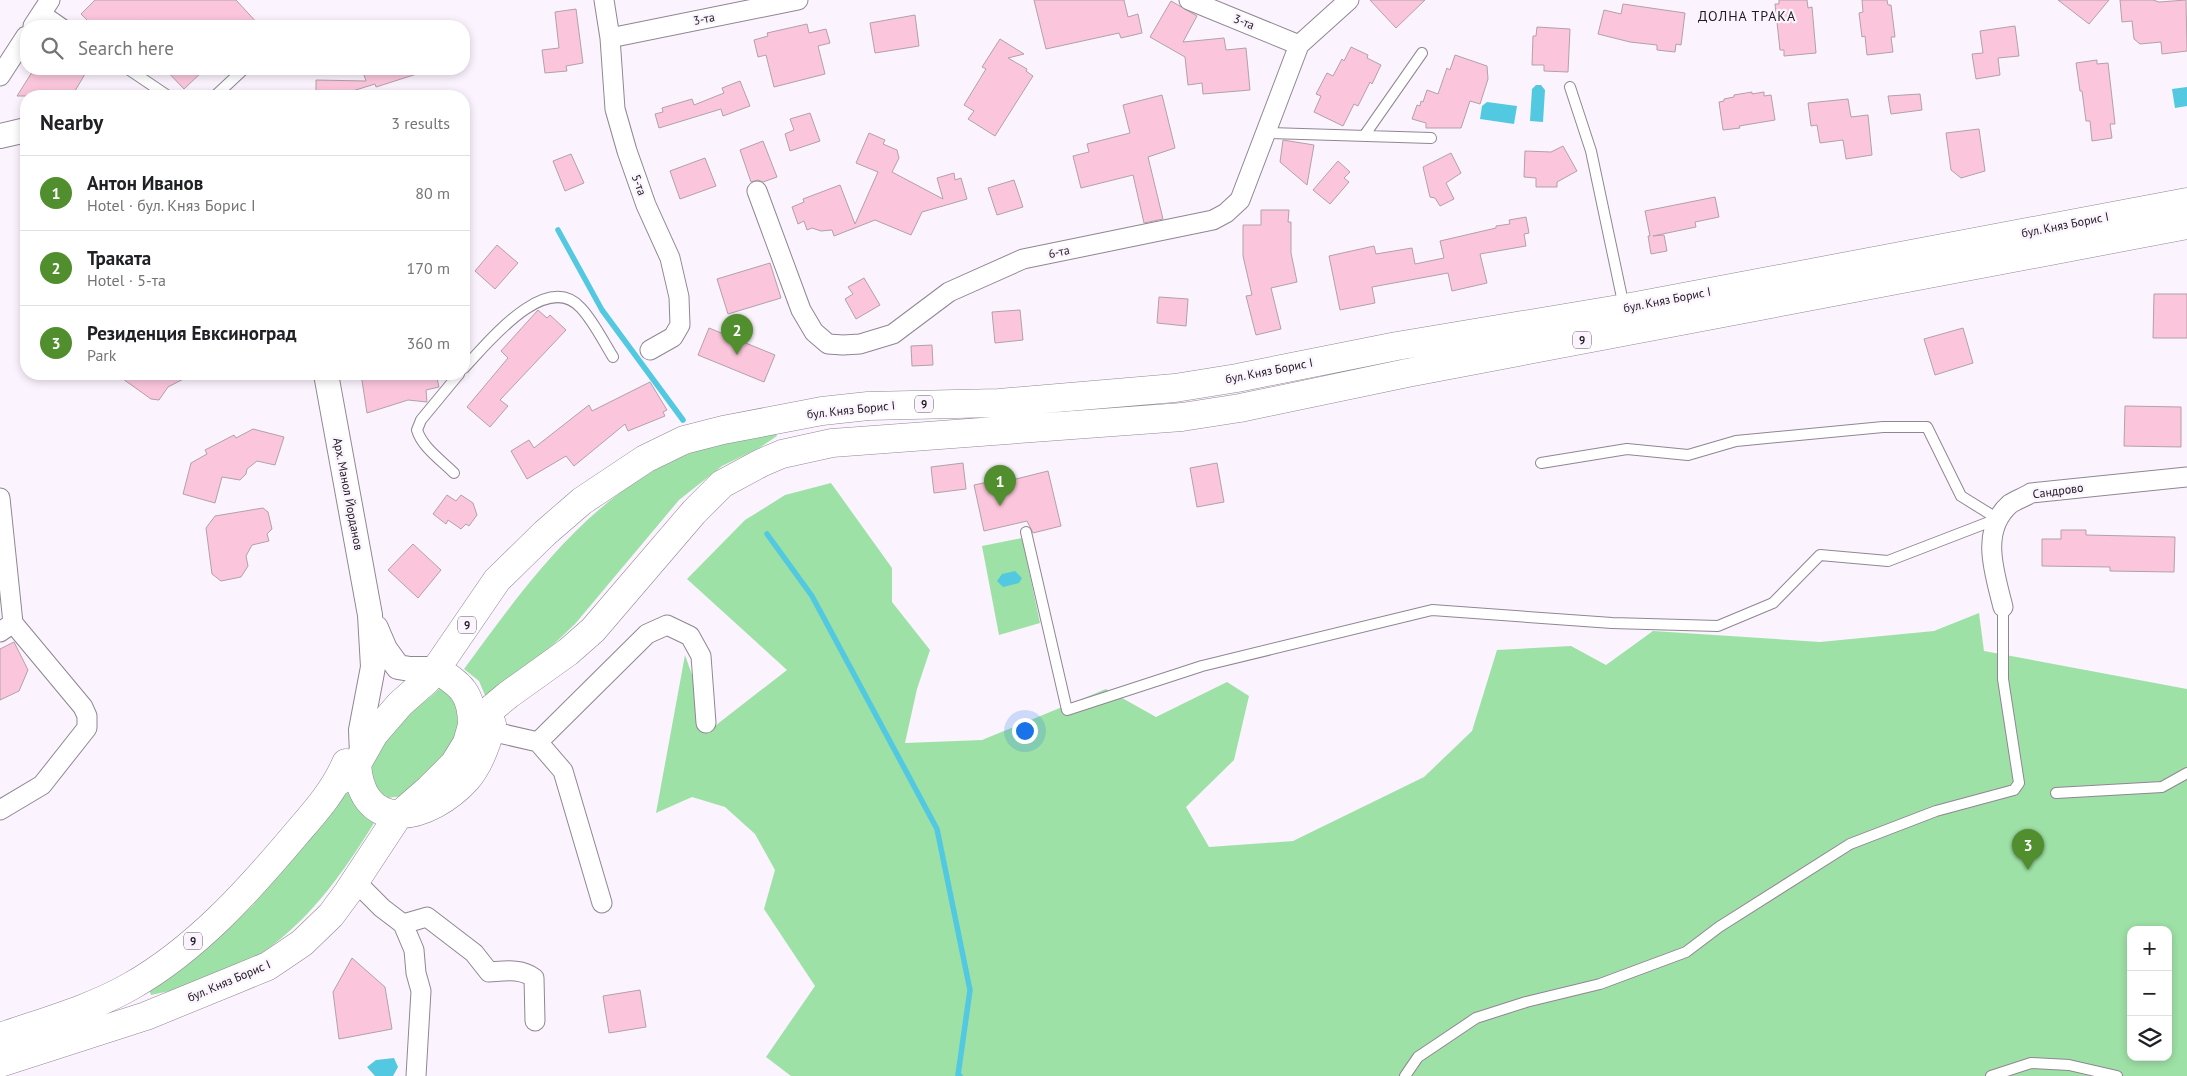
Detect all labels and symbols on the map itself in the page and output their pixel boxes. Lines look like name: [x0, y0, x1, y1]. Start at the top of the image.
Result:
district label: ДОЛНА ТРАКА: [1698, 7, 1796, 25]
street label: 3-та: [692, 9, 716, 28]
street label: 3-та: [1231, 11, 1257, 33]
street label: 5-та: [629, 172, 650, 197]
street label: бул. Княз Борис I: [2020, 209, 2110, 240]
street label: 6-та: [1047, 242, 1071, 261]
street label: бул. Княз Борис I: [1622, 284, 1712, 315]
pin: 2: [721, 314, 753, 355]
road number: 9: [1573, 332, 1591, 348]
street label: бул. Княз Борис I: [1224, 355, 1314, 386]
road number: 9: [915, 396, 933, 412]
street label: бул. Княз Борис I: [806, 397, 896, 422]
street label: Арх. Манол Йорданов: [330, 436, 367, 551]
pin: 1: [984, 465, 1016, 506]
street label: Сандрово: [2032, 480, 2084, 501]
road number: 9: [458, 616, 476, 634]
your location: [1012, 718, 1038, 744]
pin: 3: [2012, 829, 2044, 870]
road number: 9: [184, 932, 202, 949]
street label: бул. Княз Борис I: [185, 956, 273, 1005]

